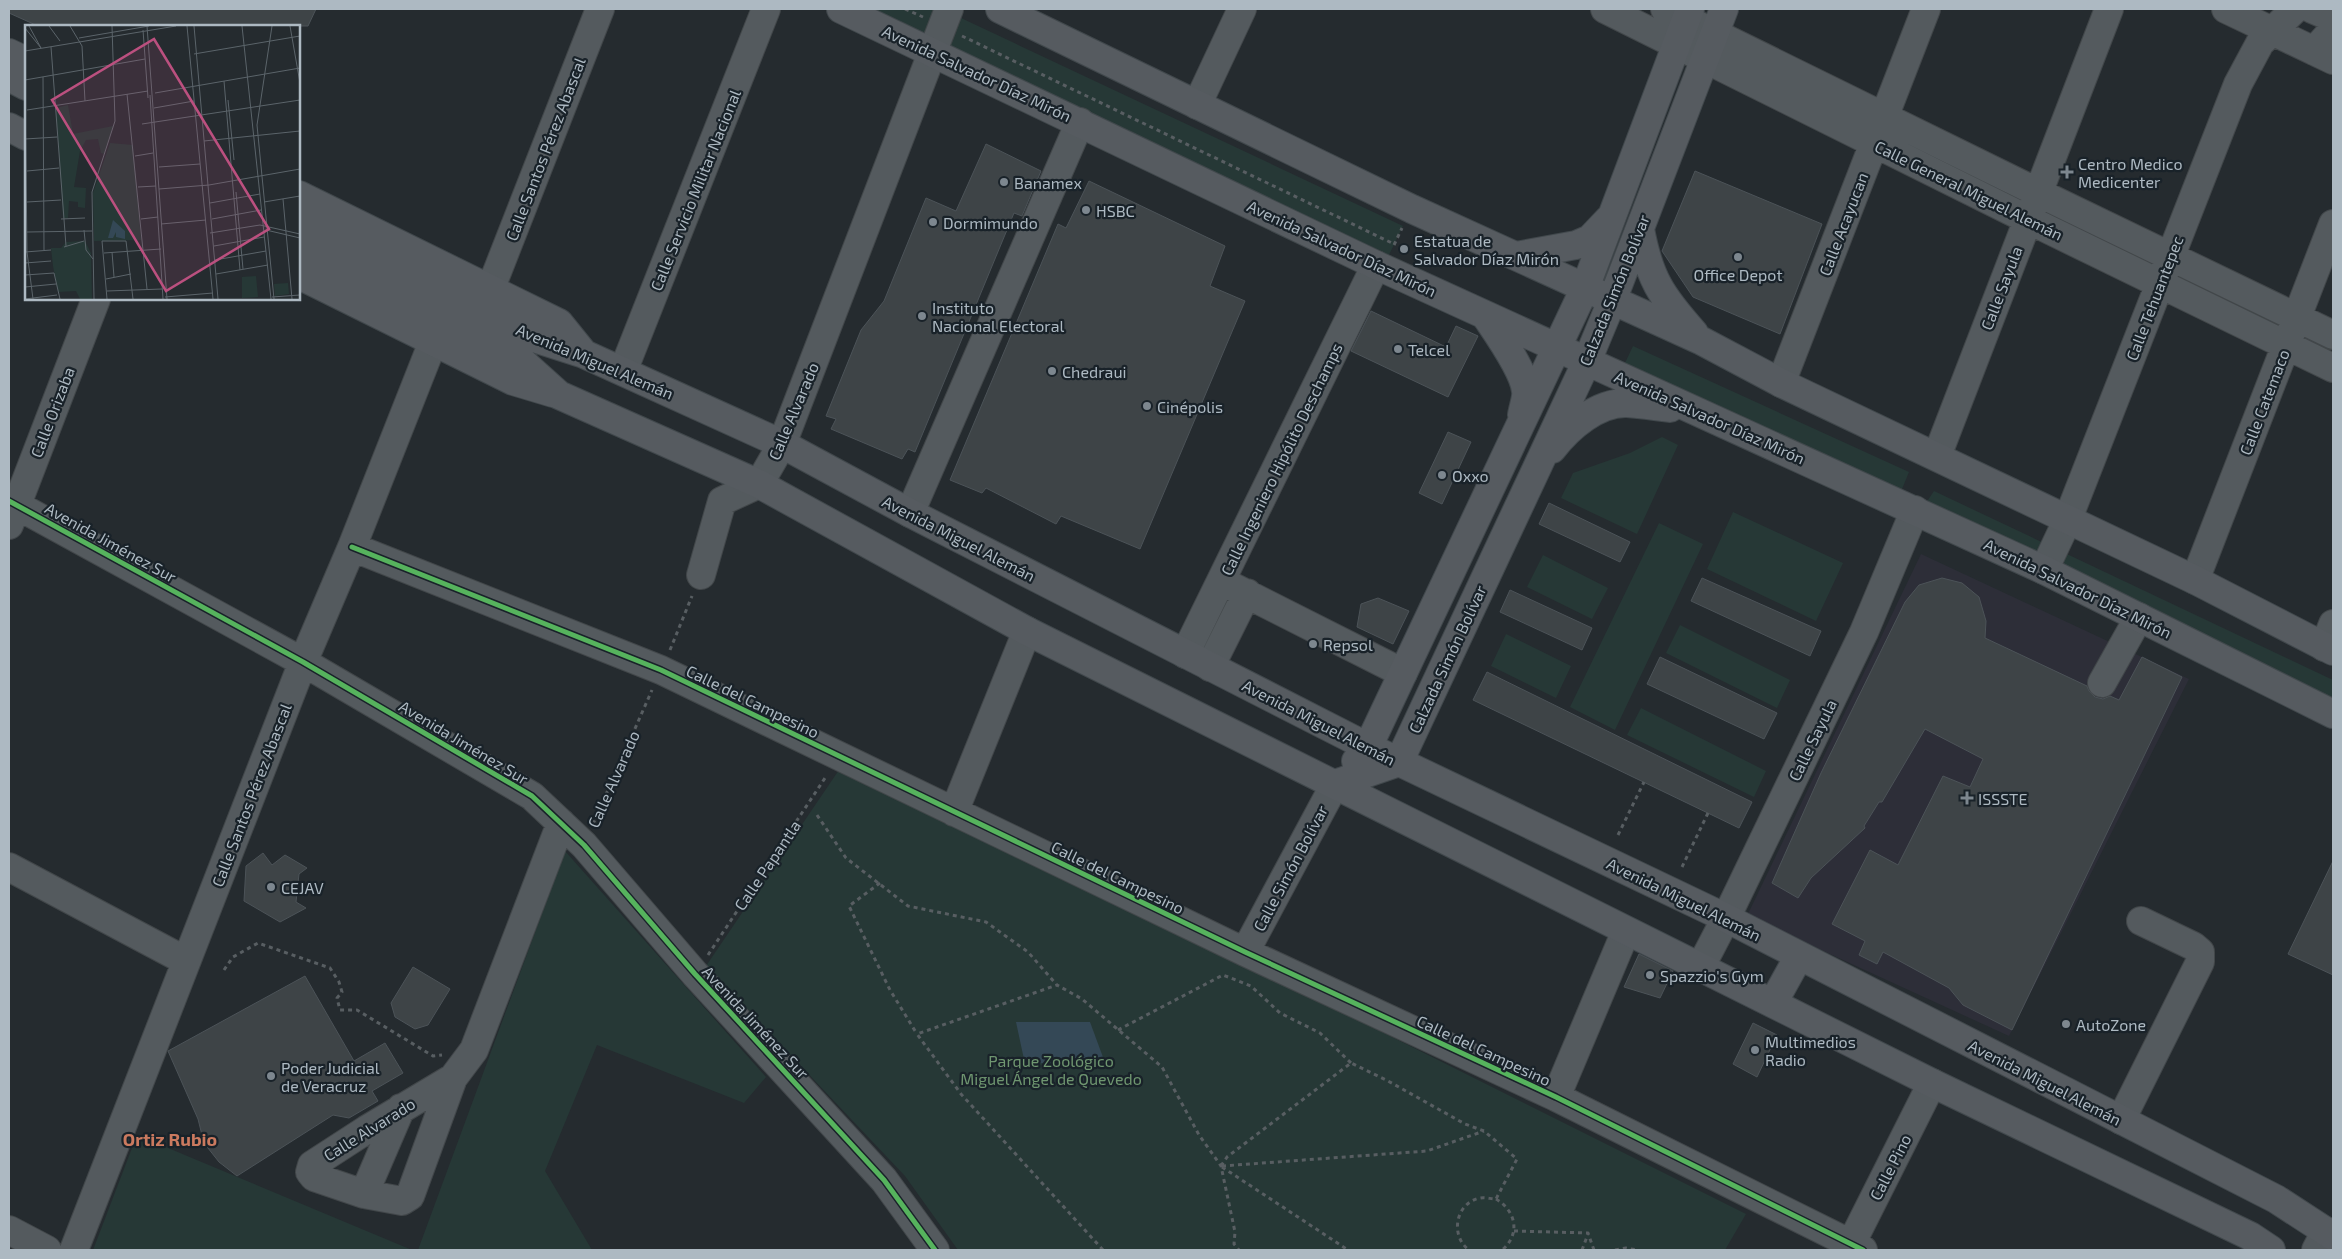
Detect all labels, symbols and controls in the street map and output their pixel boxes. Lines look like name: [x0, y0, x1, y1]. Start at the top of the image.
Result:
street label: Avenida Salvador Díaz Mirón: [879, 21, 1075, 125]
inset map: [25, 25, 300, 300]
street label: Calle Santos Pérez Abascal: [501, 54, 589, 243]
street label: Calle Servicio Militar Nacional: [646, 86, 744, 293]
street label: Calle General Miguel Alemán: [1872, 136, 2066, 244]
place label: Centro Medico Medicenter: [2078, 154, 2183, 191]
marker: Centro Medico Medicenter: [2060, 165, 2074, 179]
street label: Calle Acayucan: [1815, 170, 1871, 278]
place label: Banamex: [1014, 173, 1082, 192]
marker: Banamex: [998, 176, 1010, 188]
street label: Avenida Salvador Díaz Mirón: [1244, 196, 1440, 300]
place label: HSBC: [1096, 201, 1135, 220]
marker: HSBC: [1080, 204, 1092, 216]
street label: Calzada Simón Bolívar: [1575, 211, 1653, 368]
place label: Dormimundo: [943, 213, 1038, 232]
marker: Dormimundo: [927, 216, 939, 228]
place label: Estatua de Salvador Díaz Mirón: [1414, 231, 1559, 268]
street label: Calle Tehuantepec: [2121, 233, 2187, 363]
marker: Estatua de Salvador Díaz Mirón: [1398, 243, 1410, 255]
street label: Calle Sayula: [1976, 243, 2026, 333]
marker: Office Depot: [1732, 251, 1744, 263]
place label: Office Depot: [1693, 265, 1783, 284]
place label: Instituto Nacional Electoral: [932, 298, 1064, 335]
marker: Instituto Nacional Electoral: [916, 310, 928, 322]
street label: Avenida Miguel Alemán: [514, 319, 676, 403]
street label: Calle Ingeniero Hipólito Deschamps: [1216, 340, 1346, 578]
place label: Telcel: [1408, 340, 1450, 359]
marker: Telcel: [1392, 343, 1404, 355]
street label: Calle Catemaco: [2235, 346, 2293, 458]
street label: Calle Alvarado: [764, 359, 822, 463]
place label: Chedraui: [1062, 362, 1126, 381]
street label: Calle Orizaba: [26, 364, 78, 460]
marker: Chedraui: [1046, 365, 1058, 377]
street label: Avenida Salvador Díaz Mirón: [1612, 366, 1808, 468]
place label: Cinépolis: [1157, 397, 1223, 416]
marker: Cinépolis: [1141, 400, 1153, 412]
place label: Oxxo: [1452, 466, 1489, 485]
marker: Oxxo: [1436, 469, 1448, 481]
street label: Avenida Miguel Alemán: [879, 491, 1039, 585]
street label: Avenida Jiménez Sur: [42, 498, 180, 586]
street label: Avenida Salvador Díaz Mirón: [1981, 534, 2175, 642]
street label: Calzada Simón Bolívar: [1404, 581, 1490, 736]
place label: Repsol: [1323, 635, 1373, 654]
marker: Repsol: [1307, 638, 1319, 650]
street label: Calle del Campesino: [683, 661, 823, 741]
street label: Avenida Miguel Alemán: [1239, 675, 1399, 769]
street label: Avenida Jiménez Sur: [396, 696, 532, 788]
street label: Calle Sayula: [1784, 696, 1840, 784]
street label: Calle Santos Pérez Abascal: [207, 700, 295, 889]
street label: Calle Alvarado: [583, 728, 643, 830]
place label: ISSSTE: [1978, 789, 2027, 808]
marker: ISSSTE: [1960, 791, 1974, 805]
street label: Calle Simón Bolívar: [1249, 801, 1331, 934]
street label: Calle Papantla: [730, 816, 804, 914]
street label: Calle del Campesino: [1048, 837, 1188, 917]
street label: Avenida Miguel Alemán: [1604, 853, 1764, 945]
place label: CEJAV: [281, 878, 324, 897]
marker: CEJAV: [265, 881, 277, 893]
street label: Avenida Jiménez Sur: [699, 962, 814, 1083]
place label: Spazzio's Gym: [1660, 966, 1764, 985]
marker: Spazzio's Gym: [1644, 969, 1656, 981]
street label: Calle del Campesino: [1414, 1011, 1554, 1089]
place label: AutoZone: [2076, 1015, 2146, 1034]
marker: AutoZone: [2060, 1018, 2072, 1030]
place label: Multimedios Radio: [1765, 1032, 1856, 1069]
street label: Avenida Miguel Alemán: [1965, 1035, 2125, 1129]
marker: Multimedios Radio: [1749, 1044, 1761, 1056]
park label: Parque Zoológico Miguel Ángel de Quevedo: [960, 1051, 1142, 1089]
place label: Poder Judicial de Veracruz: [281, 1058, 380, 1095]
marker: Poder Judicial de Veracruz: [265, 1070, 277, 1082]
street label: Calle Alvarado: [320, 1093, 418, 1165]
district label: Ortiz Rubio: [123, 1128, 217, 1150]
street label: Calle Pino: [1865, 1131, 1915, 1203]

